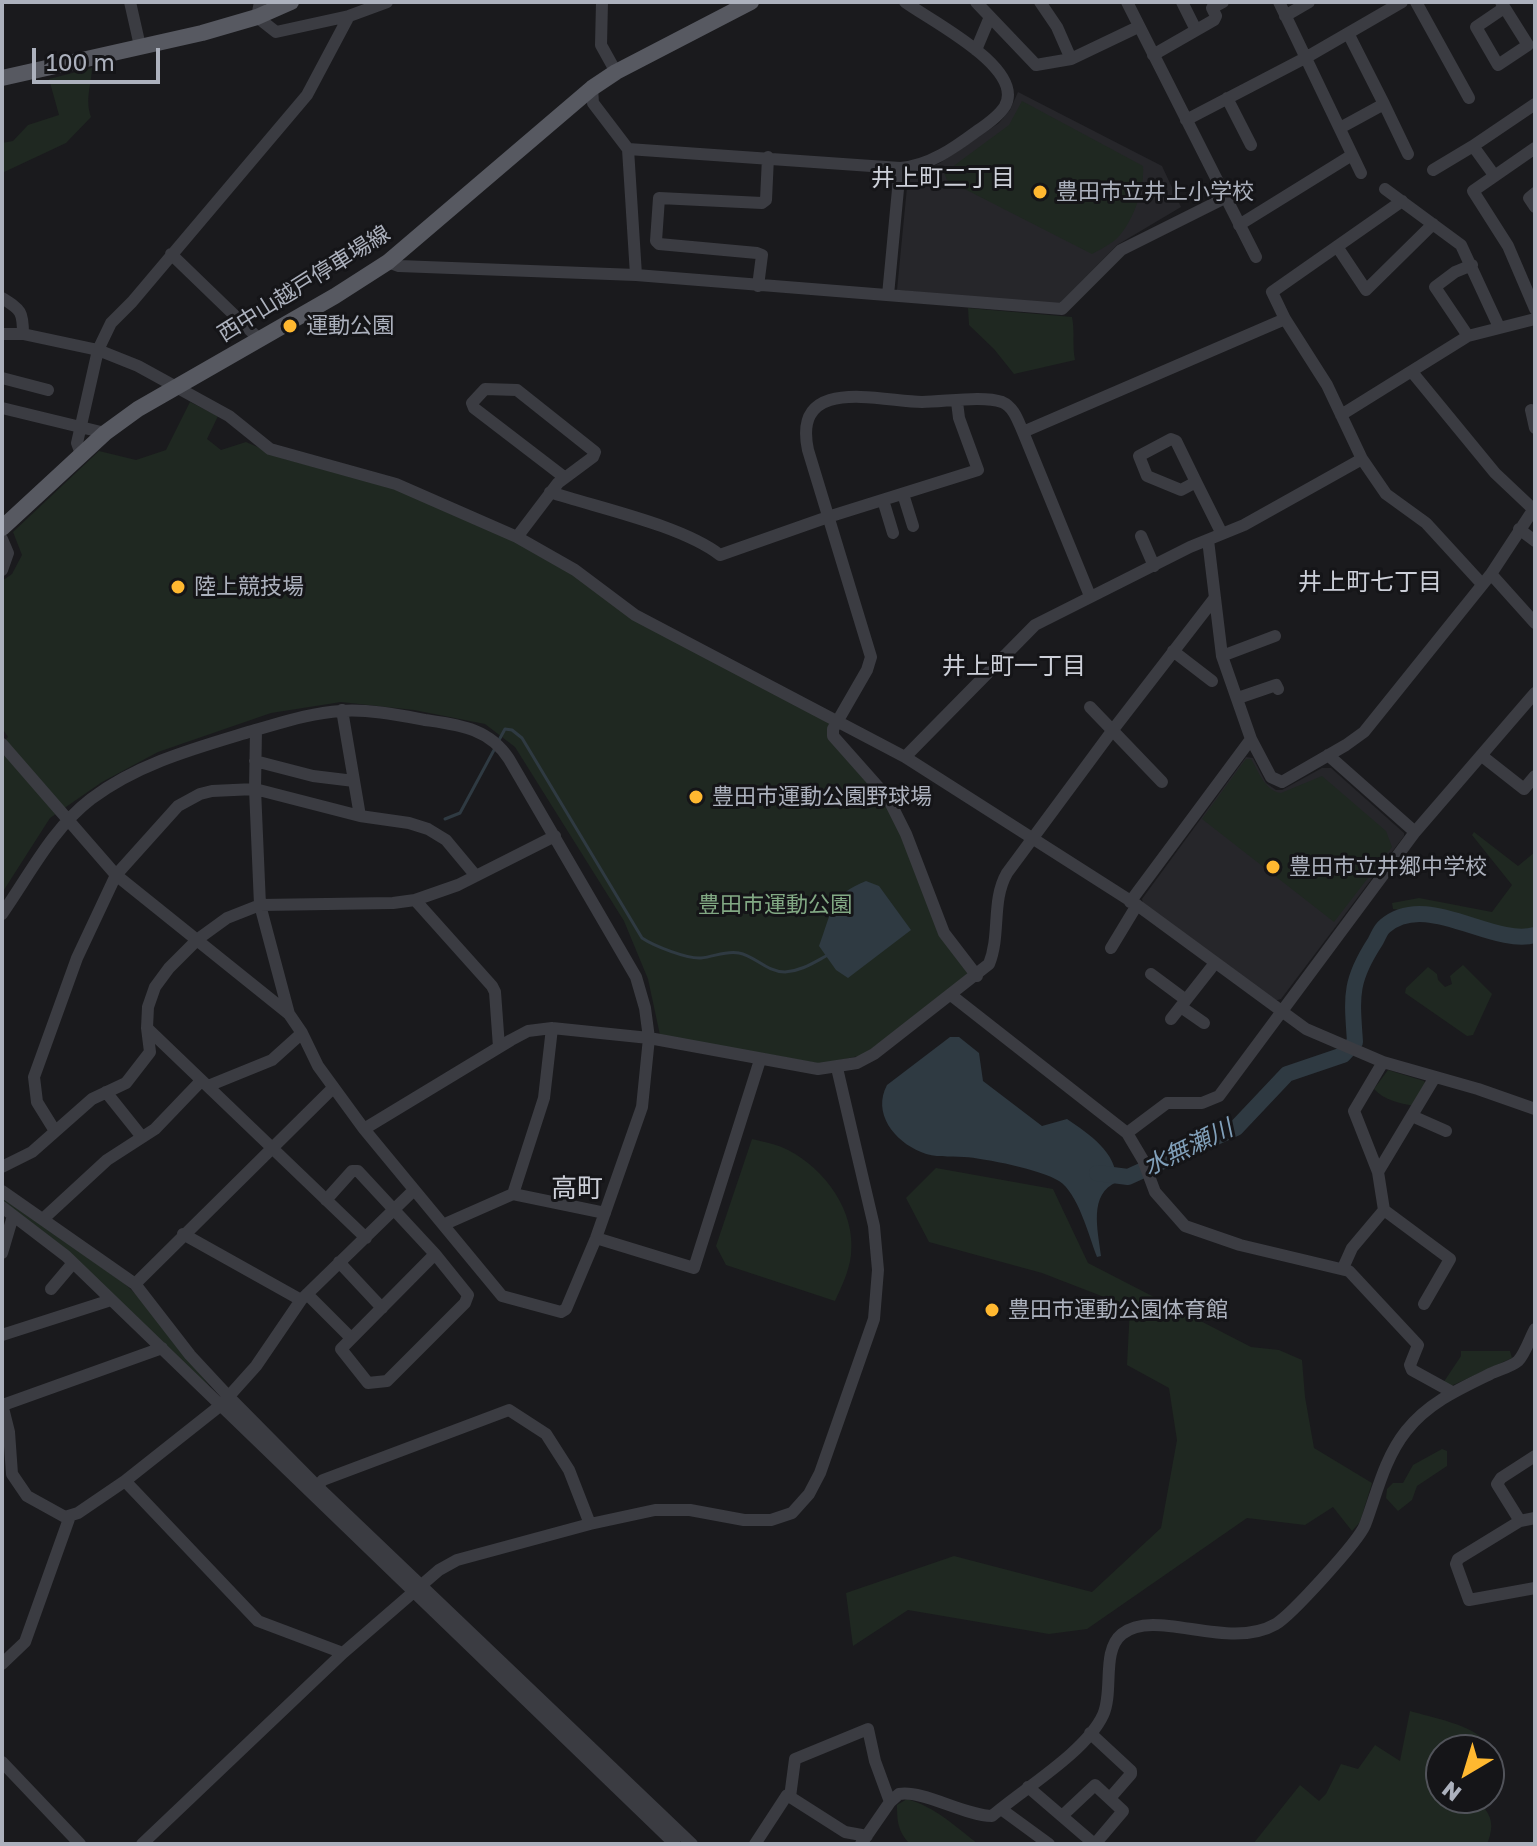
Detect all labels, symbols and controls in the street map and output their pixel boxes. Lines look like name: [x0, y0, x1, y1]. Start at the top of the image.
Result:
scale bar: [36, 32, 164, 82]
text: 100 m: [46, 47, 115, 76]
district label: 井上町二丁目: [871, 164, 1015, 192]
place label: 豊田市立井上小学校: [1056, 179, 1254, 205]
marker: 豊田市立井上小学校: [1031, 183, 1049, 201]
street label: 西中山越戸停車場線: [213, 220, 395, 348]
place label: 運動公園: [306, 313, 394, 339]
marker: 運動公園: [281, 317, 299, 335]
district label: 井上町七丁目: [1298, 568, 1442, 596]
place label: 陸上競技場: [194, 574, 304, 600]
marker: 陸上競技場: [169, 578, 187, 596]
district label: 井上町一丁目: [942, 652, 1086, 680]
place label: 豊田市運動公園野球場: [712, 784, 932, 810]
marker: 豊田市運動公園野球場: [687, 788, 705, 806]
place label: 豊田市立井郷中学校: [1289, 854, 1487, 880]
marker: 豊田市立井郷中学校: [1264, 858, 1282, 876]
park label: 豊田市運動公園: [698, 892, 852, 918]
water label: 水無瀬川: [1139, 1114, 1237, 1182]
district label: 高町: [551, 1173, 603, 1205]
place label: 豊田市運動公園体育館: [1008, 1297, 1228, 1323]
marker: 豊田市運動公園体育館: [983, 1301, 1001, 1319]
north arrow: [1425, 1734, 1505, 1814]
text: N: [1436, 1776, 1466, 1808]

